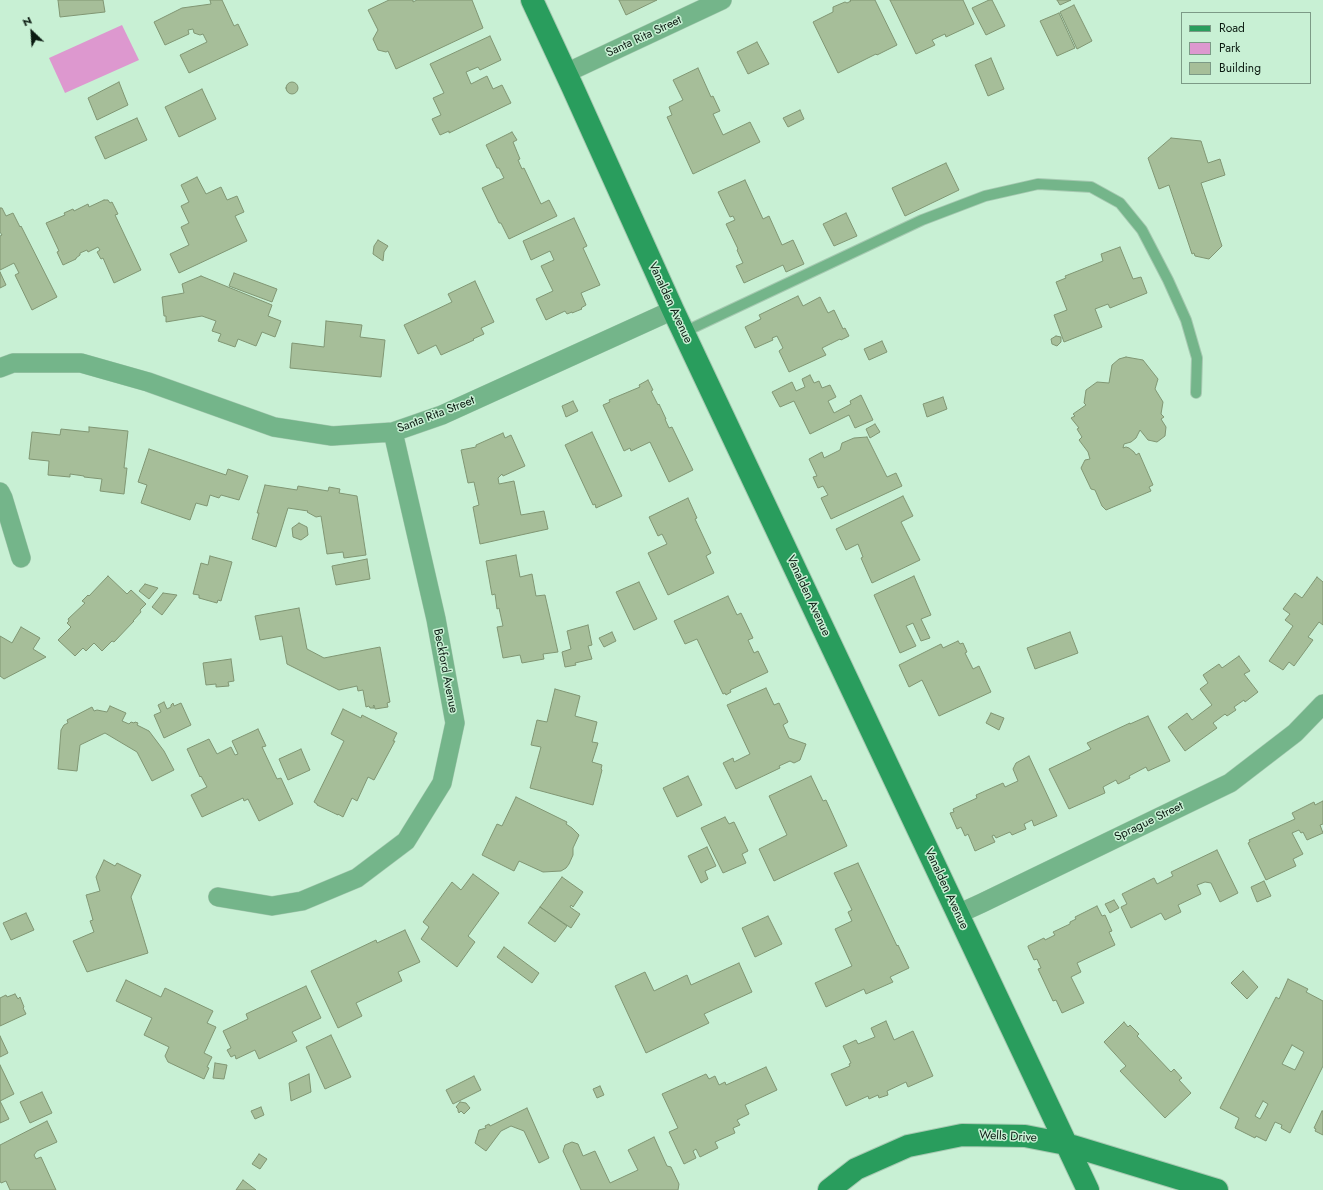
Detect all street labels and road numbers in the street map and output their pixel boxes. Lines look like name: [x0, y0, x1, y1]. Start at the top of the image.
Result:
street label: Santa Rita Street: [604, 13, 684, 61]
street label: Vanalden Avenue: [645, 260, 695, 346]
street label: Santa Rita Street: [395, 394, 477, 436]
street label: Vanalden Avenue: [783, 553, 833, 639]
street label: Beckford Avenue: [430, 628, 460, 714]
street label: Sprague Street: [1112, 799, 1186, 845]
street label: Vanalden Avenue: [921, 846, 971, 932]
street label: Wells Drive: [979, 1128, 1037, 1146]

